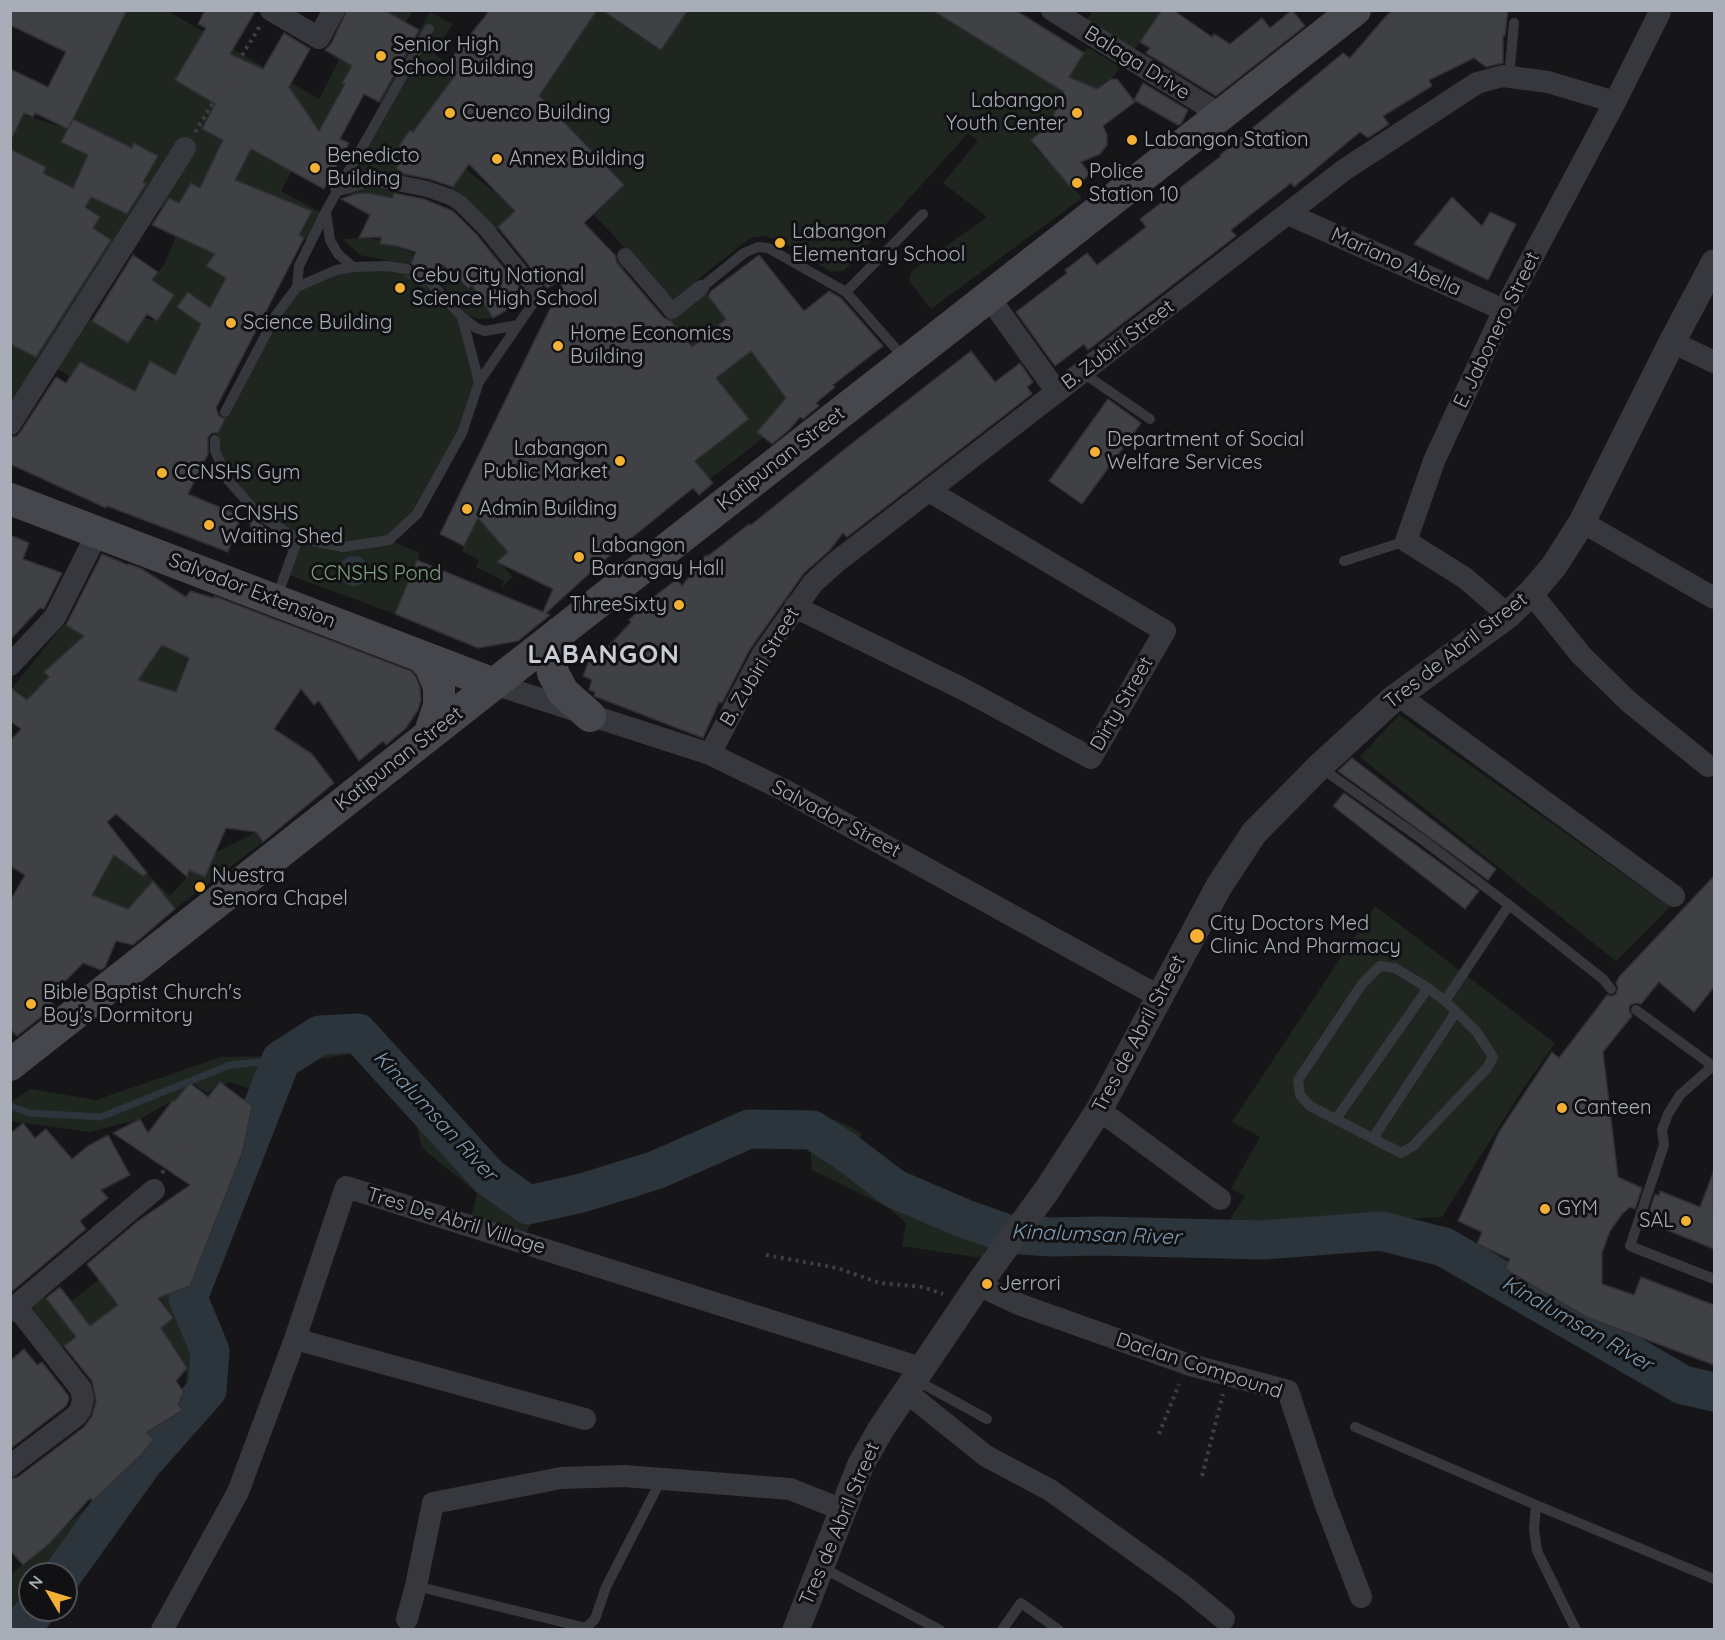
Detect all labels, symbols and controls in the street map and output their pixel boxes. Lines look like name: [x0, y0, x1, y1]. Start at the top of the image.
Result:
street label: Balaga Drive: [1080, 21, 1194, 105]
place label: Senior High School Building: [393, 33, 534, 80]
marker: Senior High School Building: [374, 49, 388, 63]
place label: Labangon Youth Center: [946, 89, 1065, 136]
place label: Cuenco Building: [462, 101, 611, 125]
marker: Cuenco Building: [443, 106, 457, 120]
marker: Labangon Youth Center: [1070, 106, 1084, 120]
place label: Labangon Station: [1144, 128, 1309, 152]
marker: Labangon Station: [1125, 133, 1139, 147]
place label: Benedicto Building: [327, 144, 420, 191]
place label: Annex Building: [509, 147, 645, 171]
marker: Annex Building: [490, 152, 504, 166]
place label: Police Station 10: [1089, 160, 1179, 207]
marker: Benedicto Building: [308, 161, 322, 175]
marker: Police Station 10: [1070, 176, 1084, 190]
place label: Labangon Elementary School: [792, 220, 965, 267]
street label: Mariano Abella: [1327, 223, 1465, 301]
marker: Labangon Elementary School: [773, 236, 787, 250]
street label: E. Jabonero Street: [1449, 248, 1545, 412]
place label: Cebu City National Science High School: [412, 264, 598, 311]
marker: Cebu City National Science High School: [393, 281, 407, 295]
street label: B. Zubiri Street: [1057, 295, 1179, 395]
place label: Science Building: [243, 311, 392, 335]
marker: Science Building: [224, 316, 238, 330]
place label: Home Economics Building: [570, 322, 731, 369]
marker: Home Economics Building: [551, 339, 565, 353]
street label: Katipunan Street: [712, 402, 850, 516]
place label: Department of Social Welfare Services: [1107, 428, 1304, 475]
place label: Labangon Public Market: [483, 437, 608, 484]
marker: Department of Social Welfare Services: [1088, 445, 1102, 459]
marker: Labangon Public Market: [613, 454, 627, 468]
place label: CCNSHS Gym: [174, 461, 301, 485]
marker: CCNSHS Gym: [155, 466, 169, 480]
place label: Admin Building: [479, 497, 617, 521]
place label: CCNSHS Waiting Shed: [221, 502, 343, 549]
marker: Admin Building: [460, 502, 474, 516]
marker: CCNSHS Waiting Shed: [202, 518, 216, 532]
place label: Labangon Barangay Hall: [591, 534, 724, 581]
street label: Salvador Extension: [165, 548, 339, 634]
marker: Labangon Barangay Hall: [572, 550, 586, 564]
park label: CCNSHS Pond: [311, 562, 441, 586]
street label: Tres de Abril Street: [1380, 588, 1532, 714]
place label: ThreeSixty: [569, 593, 667, 617]
marker: ThreeSixty: [672, 598, 686, 612]
street label: B. Zubiri Street: [715, 603, 805, 731]
district label: LABANGON: [528, 639, 680, 671]
street label: Dirty Street: [1085, 653, 1159, 755]
street label: Katipunan Street: [330, 702, 468, 816]
street label: Salvador Street: [768, 775, 904, 863]
place label: Nuestra Senora Chapel: [212, 864, 348, 911]
marker: Nuestra Senora Chapel: [193, 880, 207, 894]
place label: City Doctors Med Clinic And Pharmacy: [1210, 912, 1401, 959]
marker: City Doctors Med Clinic And Pharmacy: [1188, 927, 1206, 945]
street label: Tres de Abril Street: [1087, 951, 1191, 1117]
place label: Bible Baptist Church's Boy's Dormitory: [43, 981, 242, 1028]
marker: Bible Baptist Church's Boy's Dormitory: [24, 997, 38, 1011]
water label: Kinalumsan River: [368, 1045, 502, 1187]
place label: Canteen: [1574, 1096, 1652, 1120]
marker: Canteen: [1555, 1101, 1569, 1115]
street label: Tres De Abril Village: [364, 1182, 548, 1260]
place label: GYM: [1557, 1197, 1598, 1221]
marker: GYM: [1538, 1202, 1552, 1216]
place label: SAL: [1639, 1209, 1674, 1233]
marker: SAL: [1679, 1214, 1693, 1228]
water label: Kinalumsan River: [1011, 1219, 1181, 1251]
water label: Kinalumsan River: [1497, 1271, 1657, 1377]
place label: Jerrori: [999, 1272, 1061, 1296]
marker: Jerrori: [980, 1277, 994, 1291]
street label: Daclan Compound: [1113, 1328, 1285, 1404]
street label: Tres de Abril Street: [795, 1439, 885, 1609]
north arrow: [18, 1562, 78, 1622]
text: N: [24, 1571, 47, 1593]

